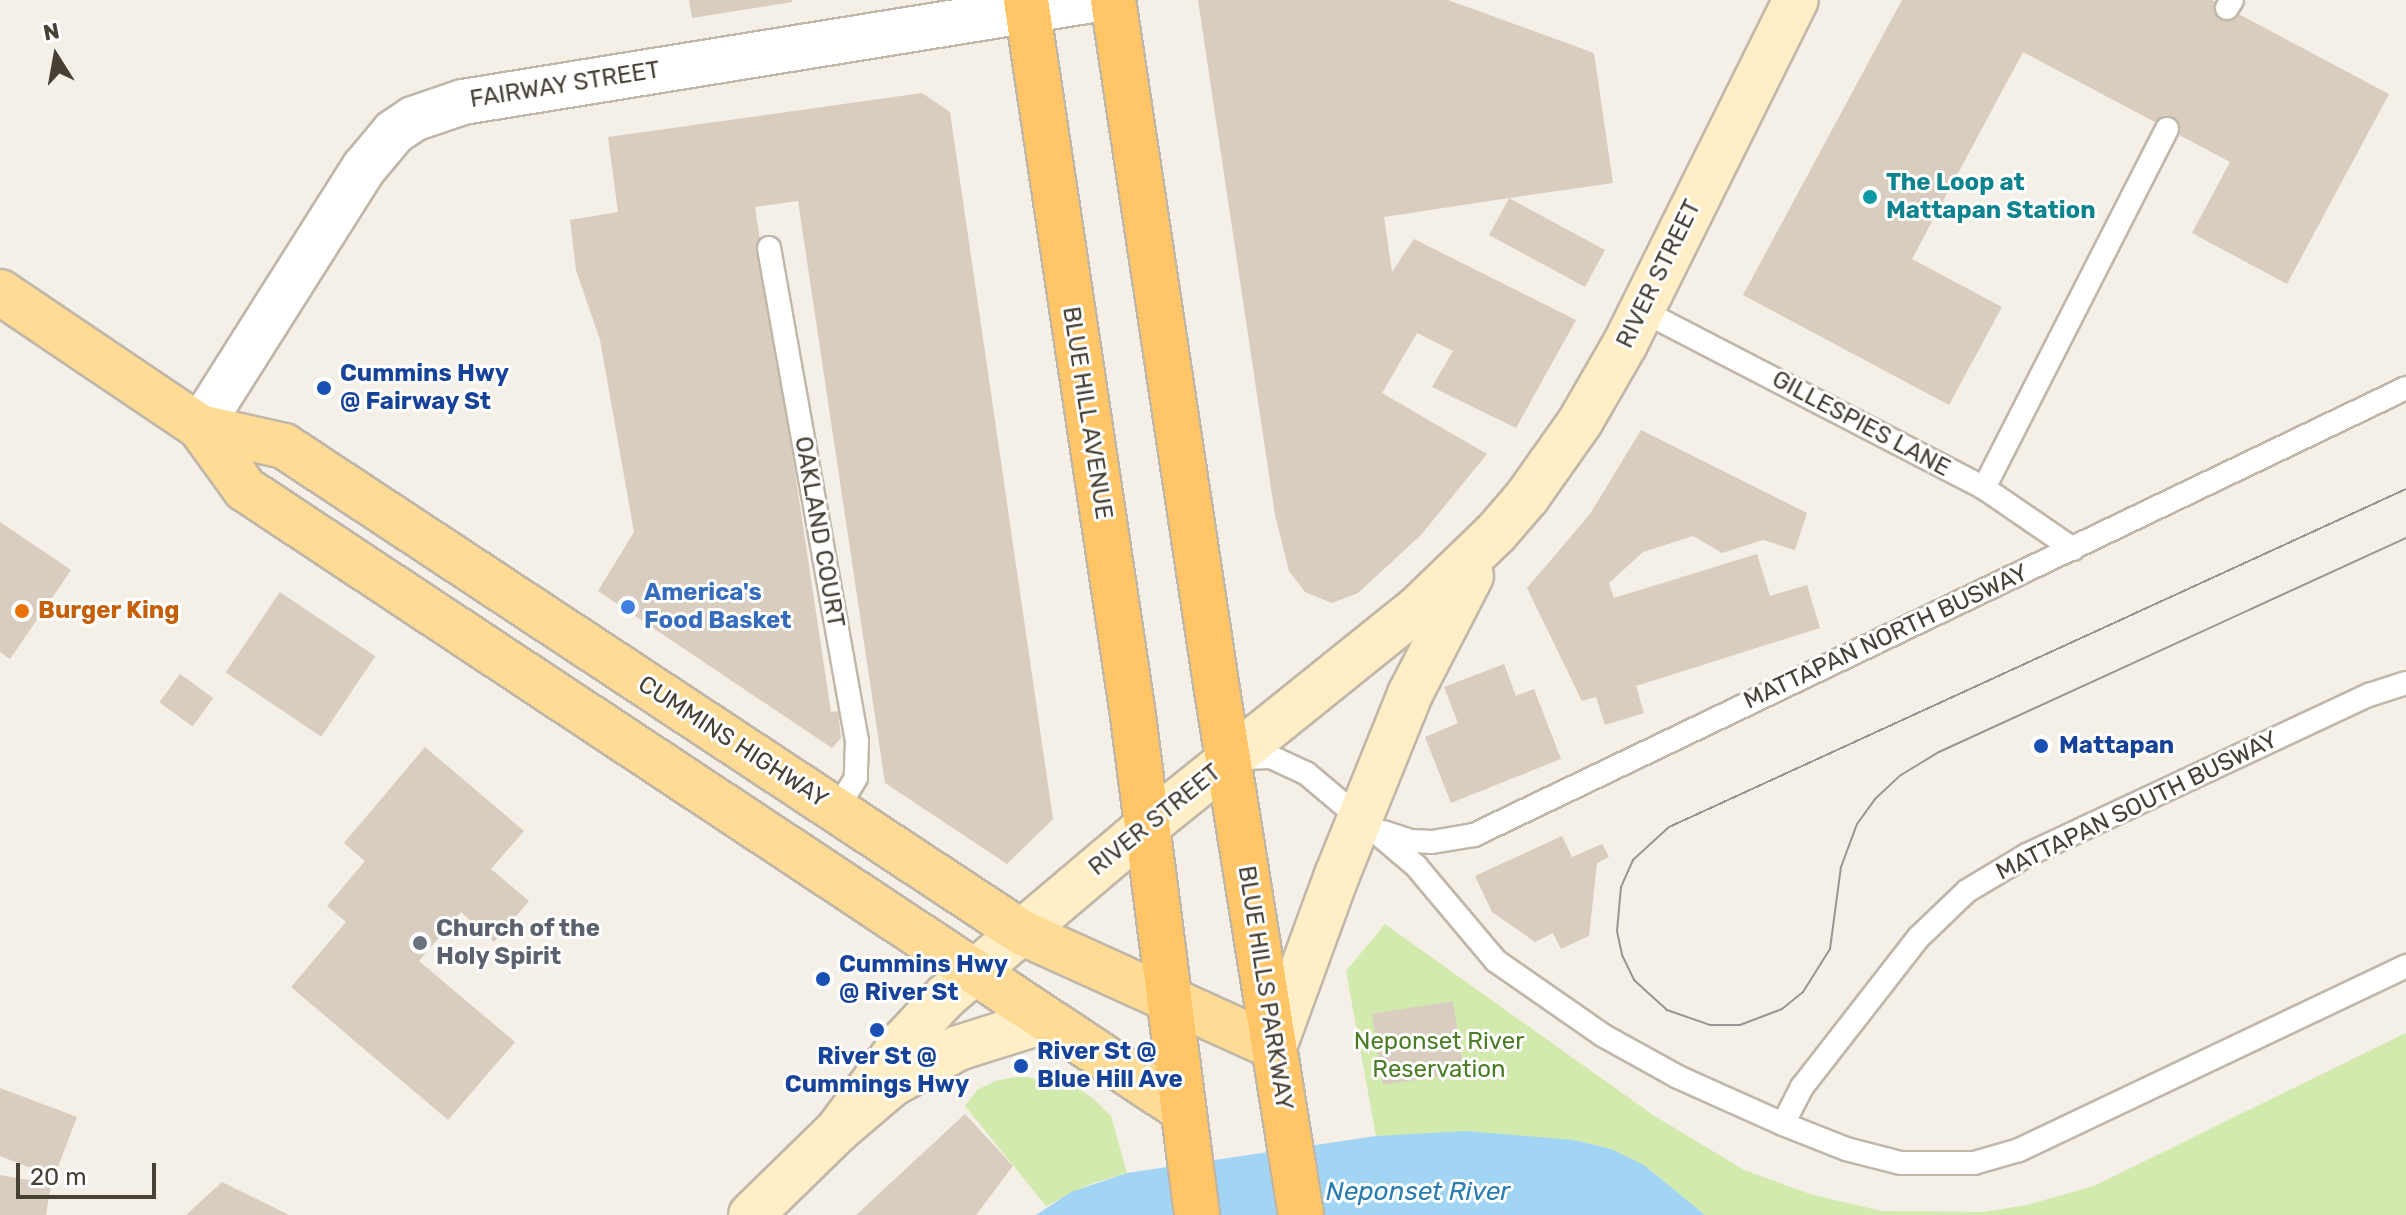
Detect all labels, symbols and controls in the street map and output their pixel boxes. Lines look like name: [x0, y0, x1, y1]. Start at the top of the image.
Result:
north arrow: [16, 16, 96, 96]
text: N: [41, 17, 62, 47]
street label: FAIRWAY STREET: [468, 56, 662, 114]
place label: The Loop at Mattapan Station: [1886, 169, 2096, 225]
marker: The Loop at Mattapan Station: [1861, 188, 1879, 206]
street label: RIVER STREET: [1611, 195, 1707, 353]
street label: BLUE HILL AVENUE: [1056, 304, 1118, 522]
place label: Cummins Hwy @ Fairway St: [340, 360, 509, 416]
street label: GILLESPIES LANE: [1767, 365, 1955, 483]
marker: Cummins Hwy @ Fairway St: [315, 379, 333, 397]
street label: OAKLAND COURT: [788, 434, 850, 630]
street label: MATTAPAN NORTH BUSWAY: [1739, 558, 2033, 716]
place label: America's Food Basket: [644, 579, 791, 635]
place label: Burger King: [38, 597, 180, 625]
marker: America's Food Basket: [619, 598, 637, 616]
marker: Burger King: [13, 602, 31, 620]
street label: CUMMINS HIGHWAY: [633, 670, 833, 814]
street label: MATTAPAN SOUTH BUSWAY: [1992, 725, 2282, 887]
place label: Mattapan: [2059, 732, 2174, 760]
marker: Mattapan: [2030, 735, 2052, 757]
street label: RIVER STREET: [1083, 758, 1227, 882]
street label: BLUE HILLS PARKWAY: [1231, 864, 1299, 1112]
place label: Church of the Holy Spirit: [436, 915, 601, 971]
marker: Church of the Holy Spirit: [411, 934, 429, 952]
place label: Cummins Hwy @ River St: [839, 951, 1008, 1007]
marker: Cummins Hwy @ River St: [814, 970, 832, 988]
marker: River St @ Cummings Hwy: [868, 1021, 886, 1039]
park label: Neponset River Reservation: [1354, 1028, 1524, 1084]
place label: River St @ Blue Hill Ave: [1037, 1038, 1183, 1094]
place label: River St @ Cummings Hwy: [785, 1043, 969, 1099]
marker: River St @ Blue Hill Ave: [1012, 1057, 1030, 1075]
scale bar: [20, 1147, 160, 1197]
text: 20 m: [30, 1163, 87, 1191]
water label: Neponset River: [1326, 1176, 1510, 1208]

